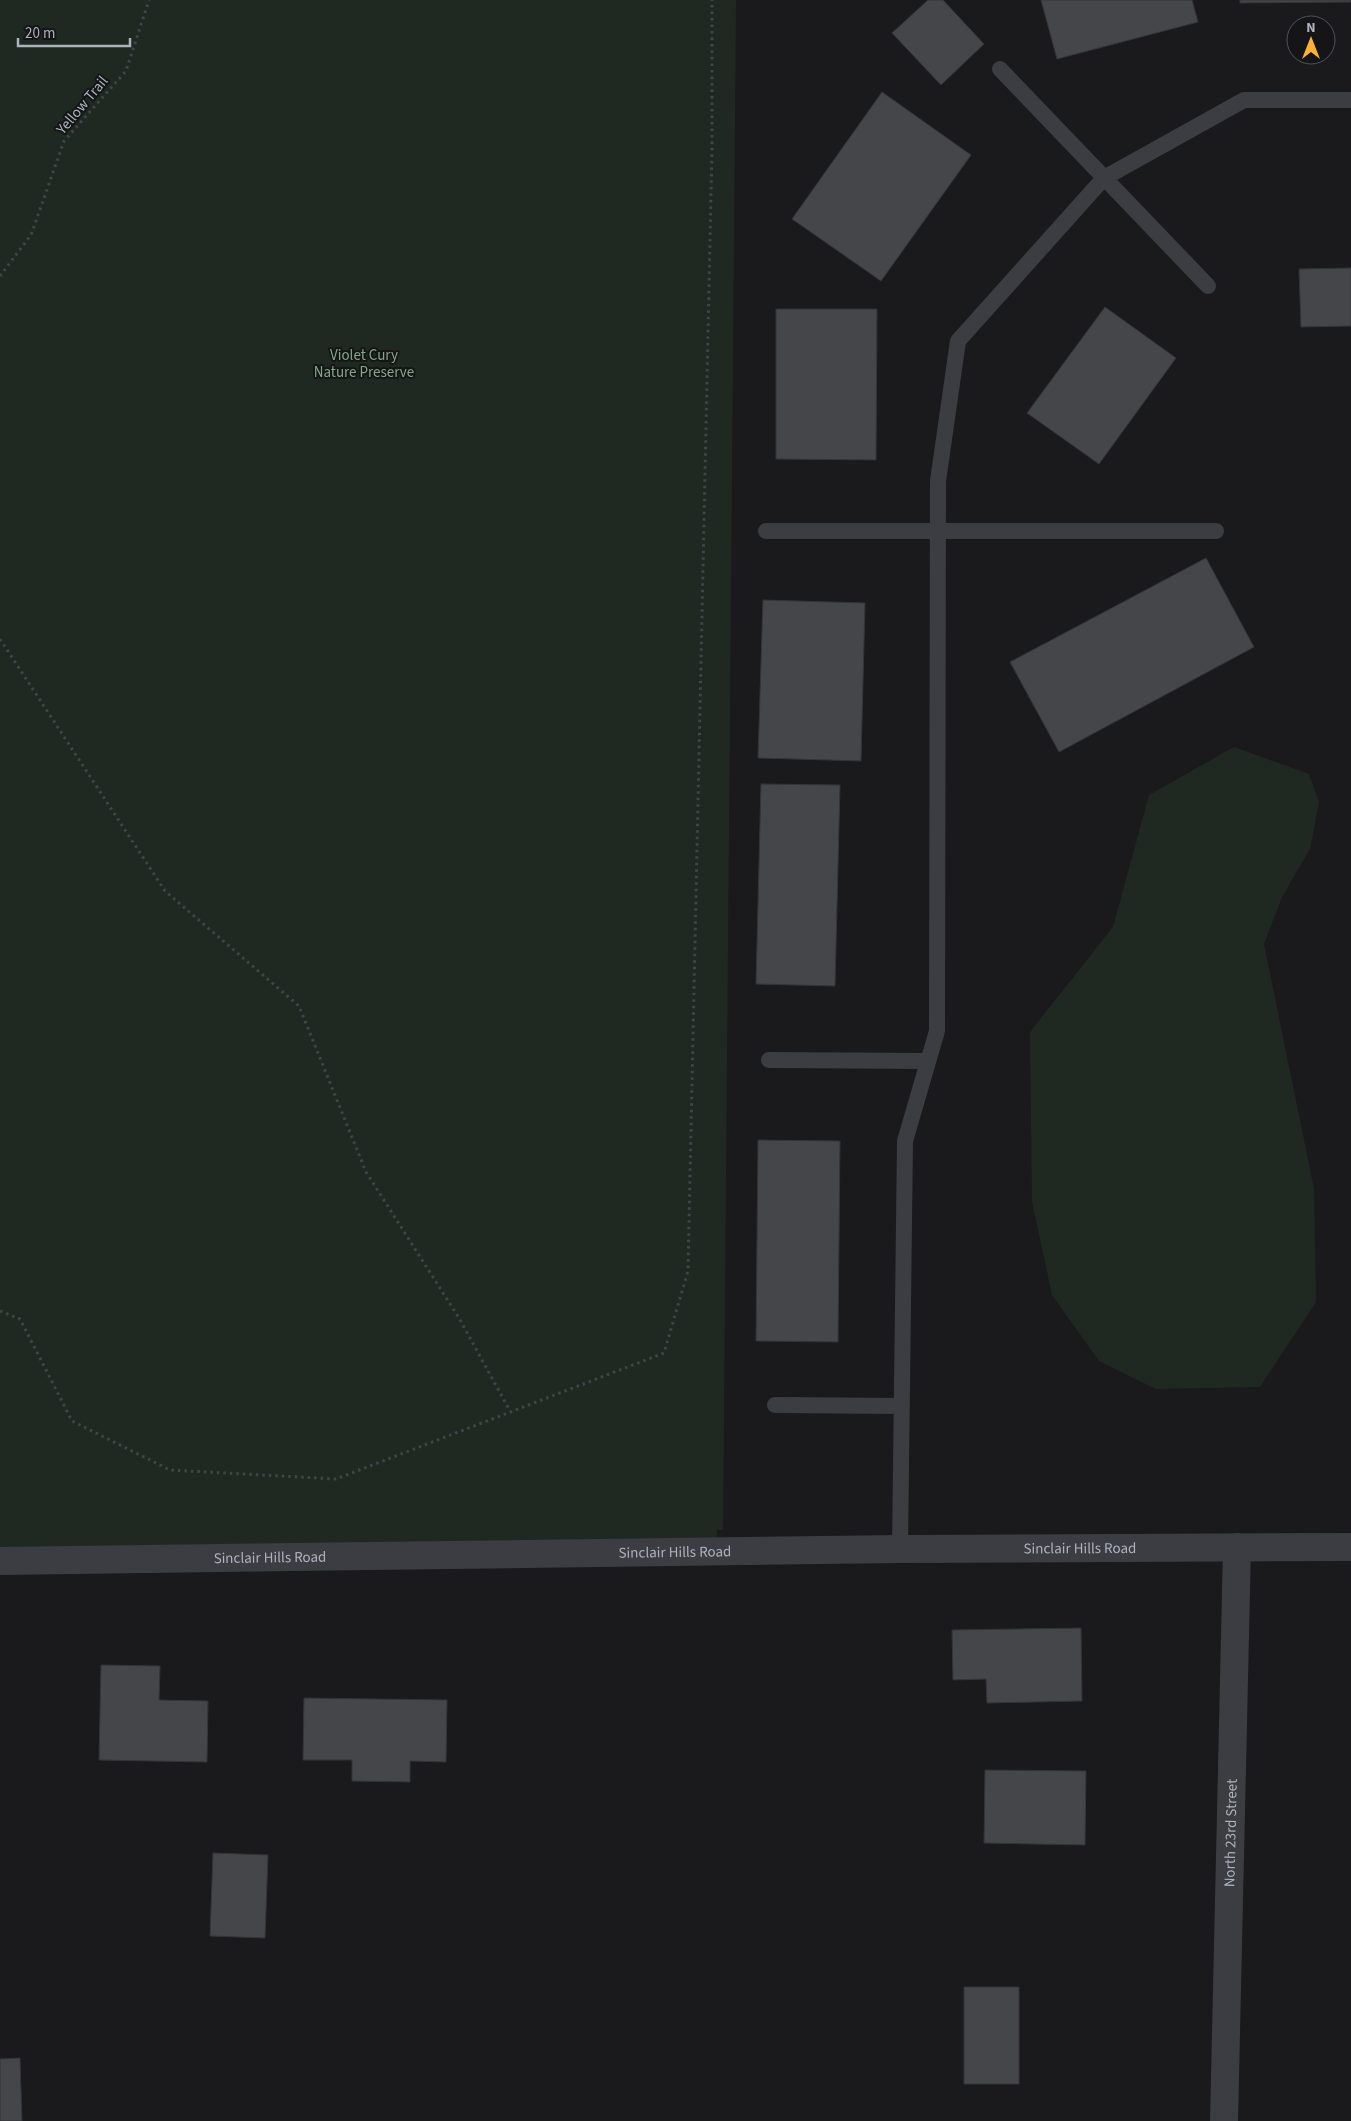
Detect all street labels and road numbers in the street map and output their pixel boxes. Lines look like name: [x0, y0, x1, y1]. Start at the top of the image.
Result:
street label: Yellow Trail: [51, 71, 113, 140]
street label: Sinclair Hills Road: [1023, 1538, 1136, 1559]
street label: Sinclair Hills Road: [618, 1541, 731, 1564]
street label: Sinclair Hills Road: [213, 1547, 327, 1569]
street label: North 23rd Street: [1219, 1779, 1243, 1887]

